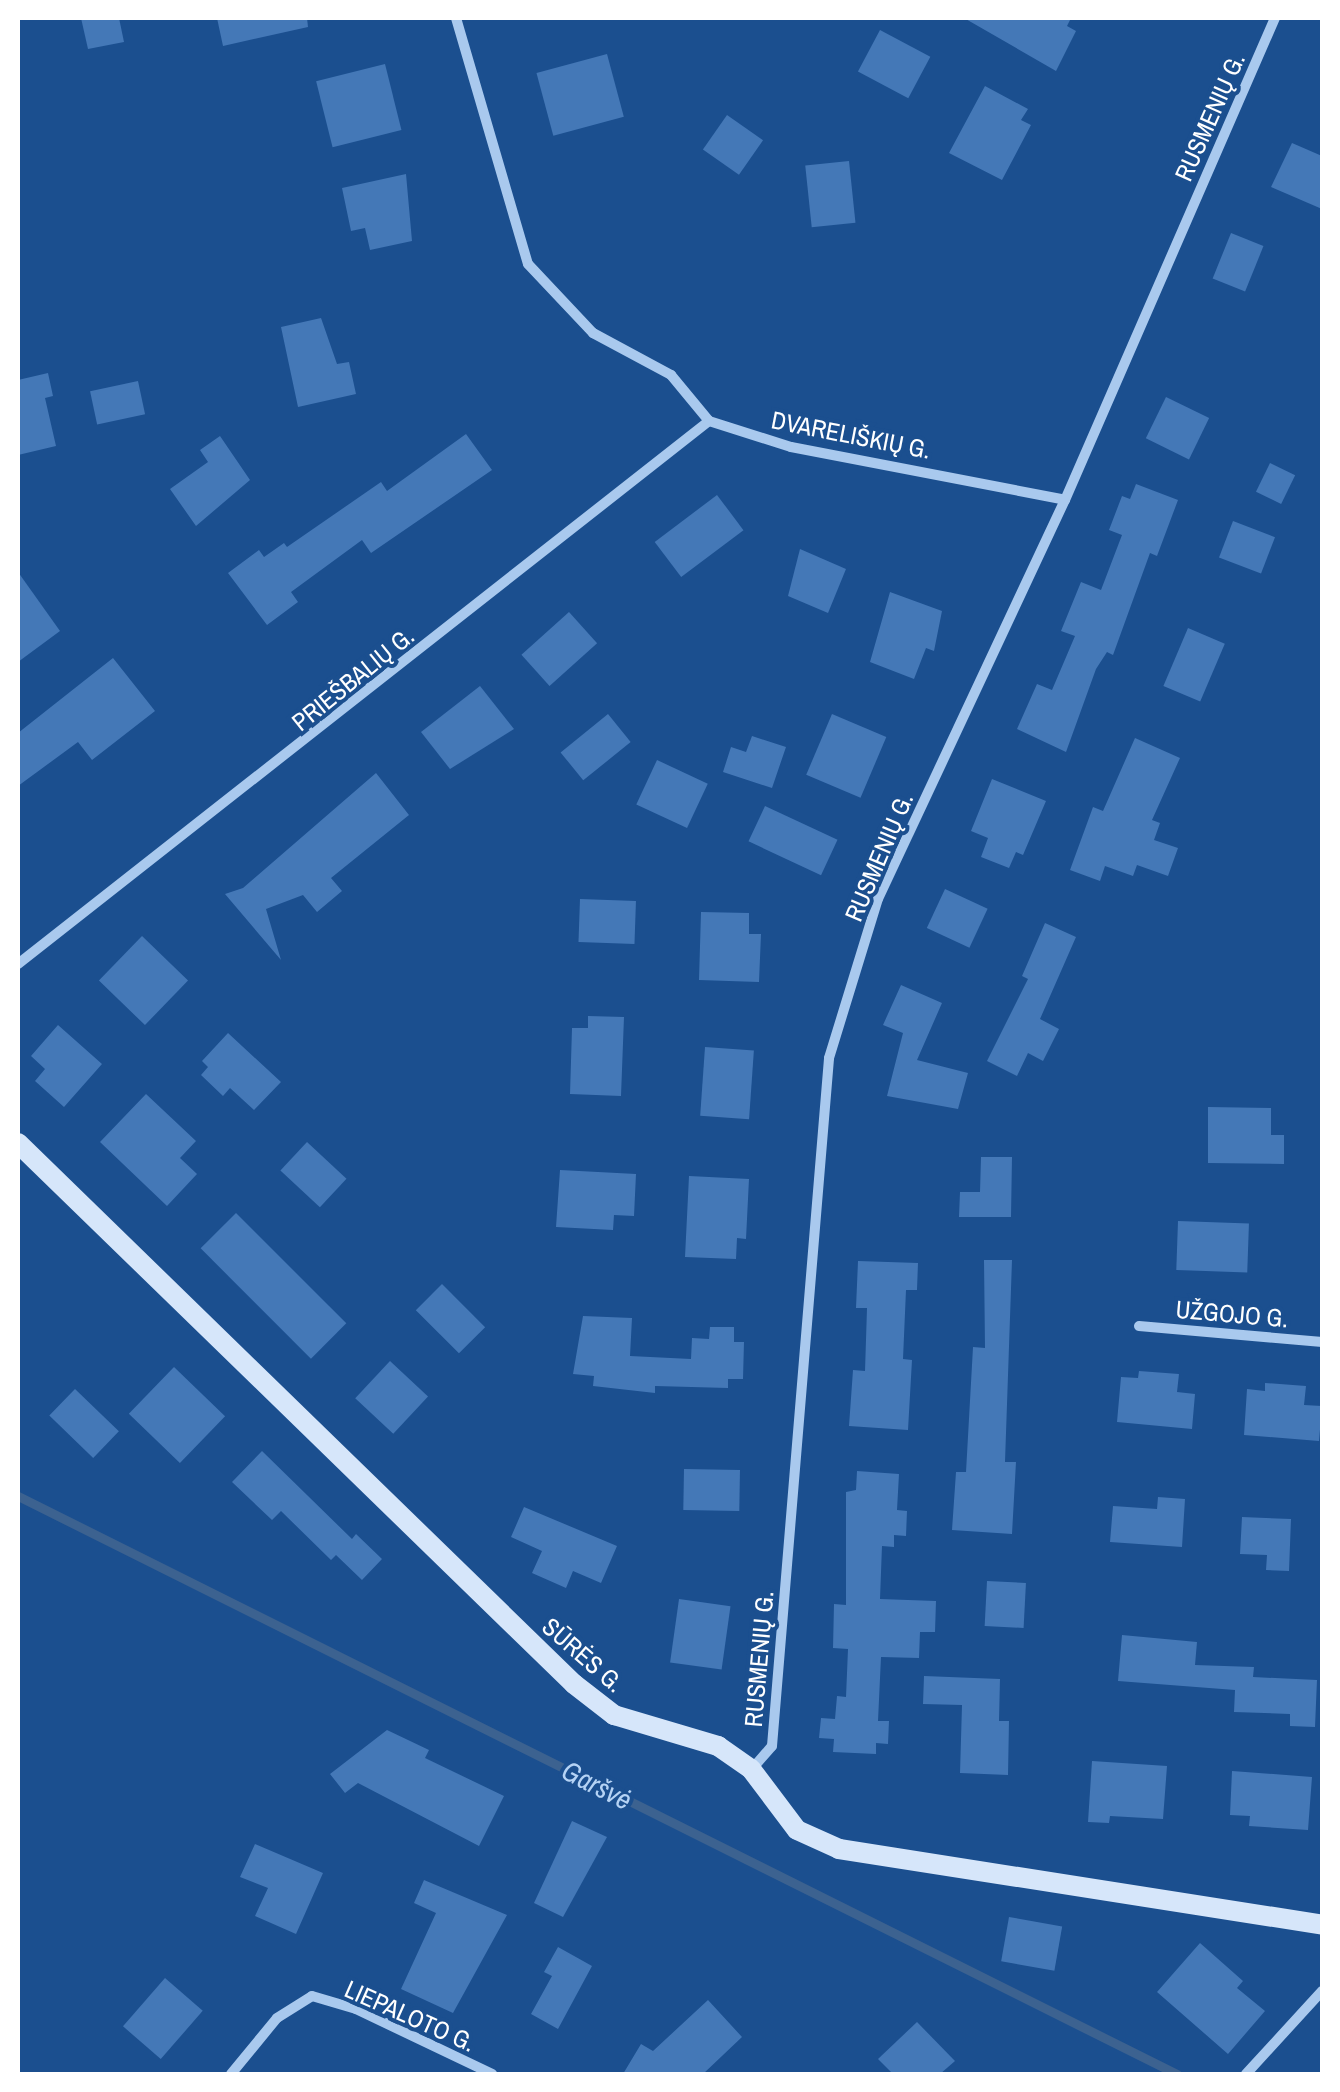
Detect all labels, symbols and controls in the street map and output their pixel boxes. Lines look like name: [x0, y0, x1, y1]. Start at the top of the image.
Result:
street label: RUSMENIŲ G.: [1169, 48, 1251, 186]
street label: DVARELIŠKIŲ G.: [769, 405, 933, 465]
street label: PRIEŠBALIŲ G.: [286, 621, 420, 737]
street label: RUSMENIŲ G.: [838, 788, 920, 926]
street label: UŽGOJO G.: [1175, 1294, 1289, 1334]
street label: RUSMENIŲ G.: [738, 1590, 780, 1728]
street label: SŪRĖS G.: [536, 1612, 630, 1698]
water label: Garšvė: [556, 1753, 638, 1817]
street label: LIEPALOTO G.: [340, 1974, 480, 2058]

